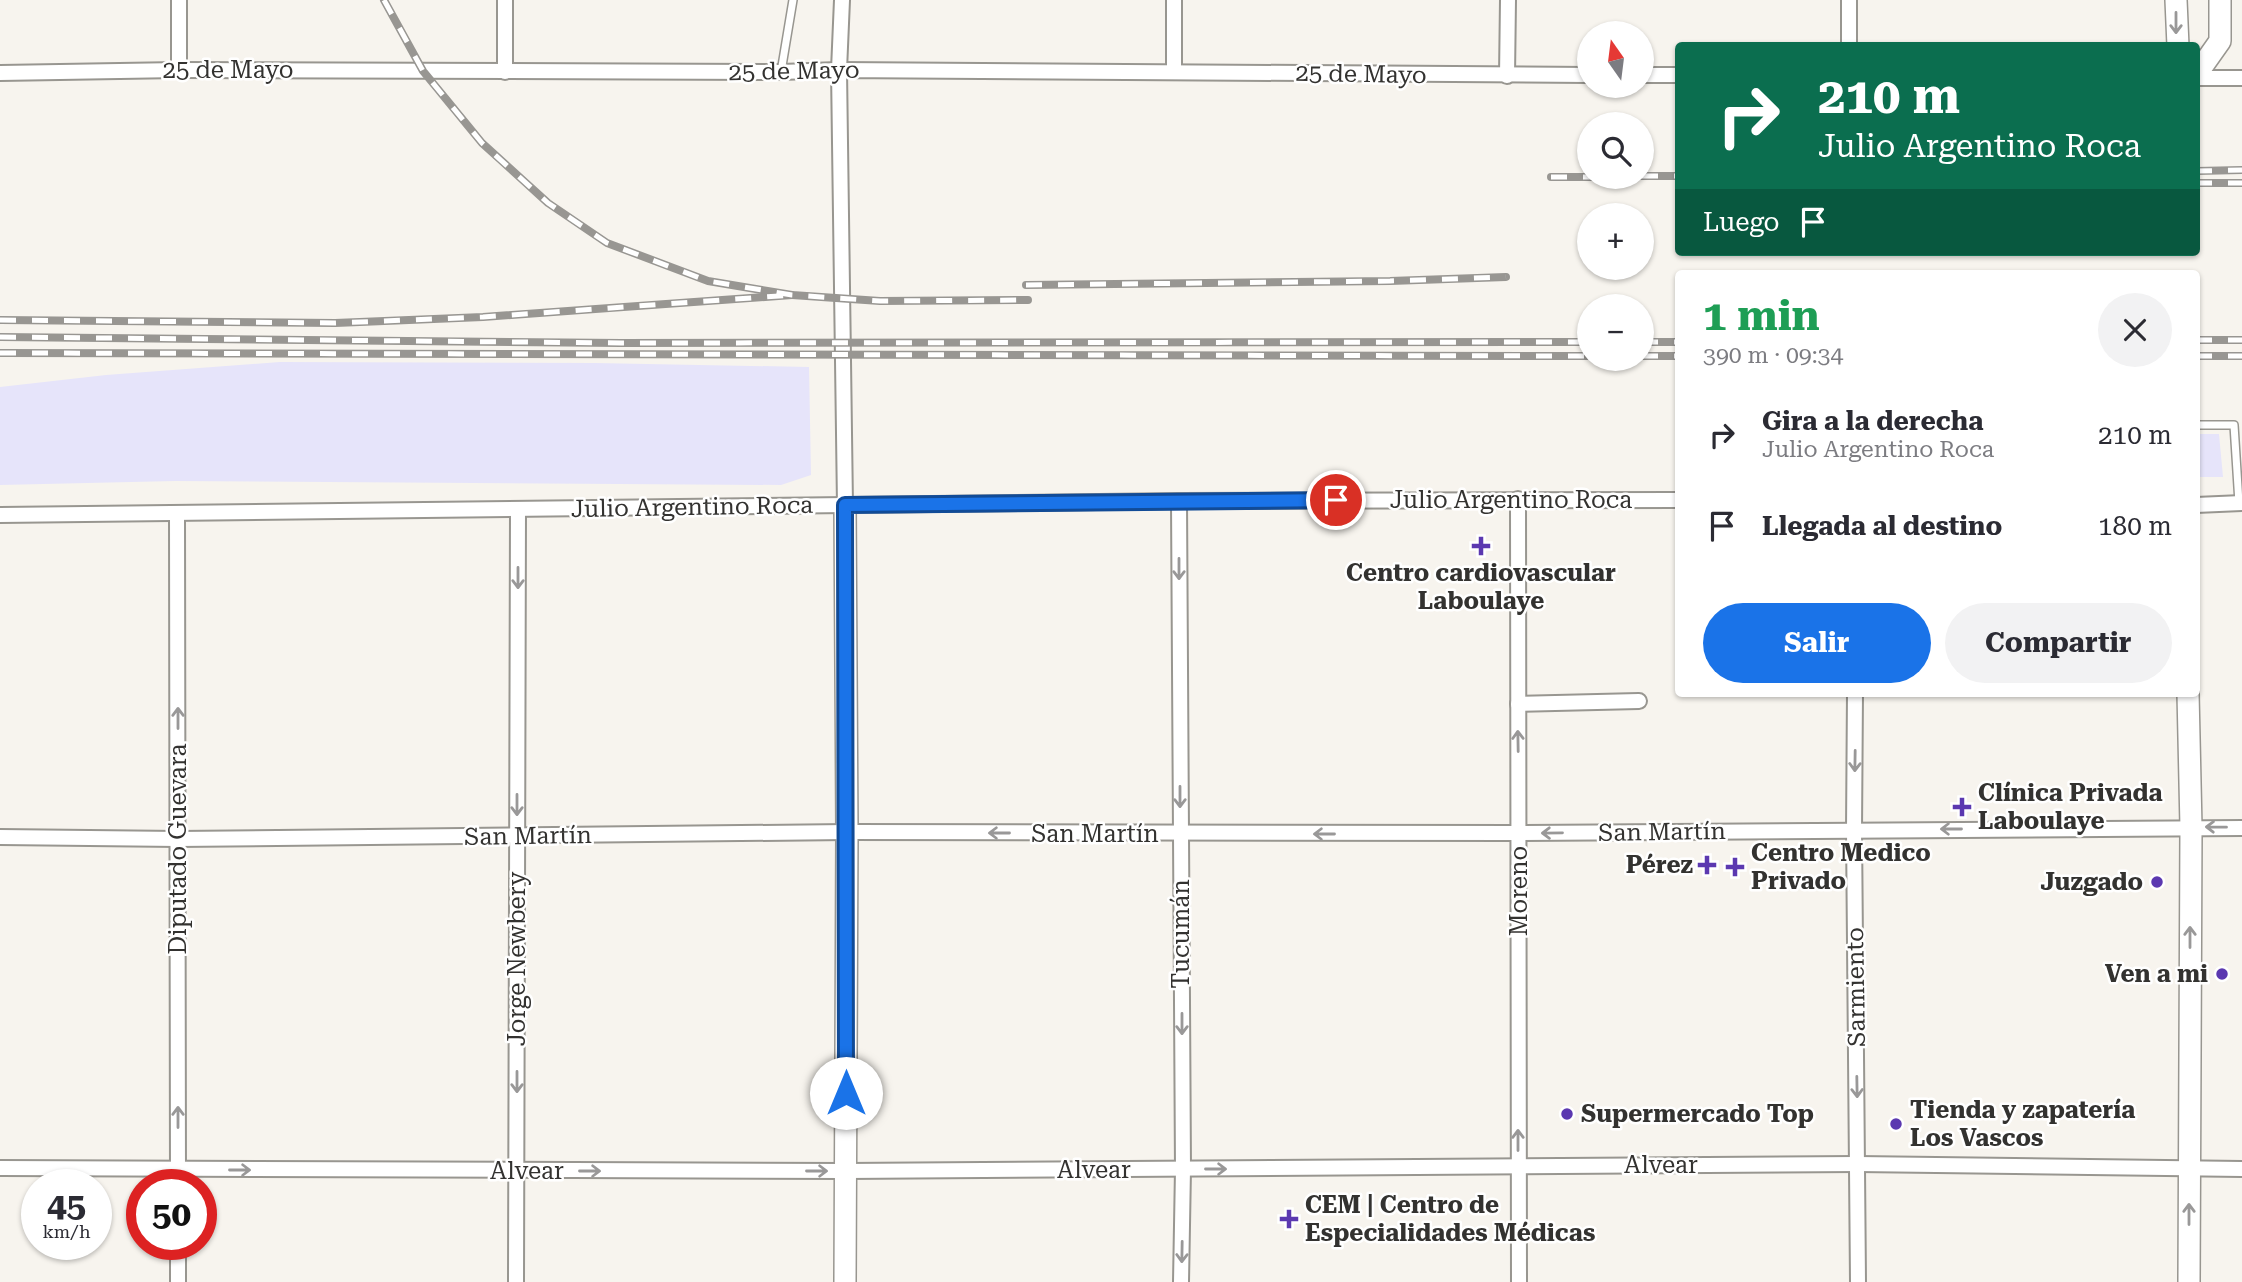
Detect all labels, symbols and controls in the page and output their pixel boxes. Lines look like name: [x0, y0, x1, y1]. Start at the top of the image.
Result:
one-way arrow: [2169, 11, 2183, 34]
north arrow: [1577, 21, 1654, 98]
map controls: [1577, 21, 1654, 371]
street label: 25 de Mayo: [162, 56, 294, 84]
street label: 25 de Mayo: [728, 56, 860, 86]
street label: 25 de Mayo: [1295, 59, 1427, 89]
text: 210 m: [1818, 68, 1960, 125]
icon: right: [1703, 70, 1794, 161]
button: search: [1577, 112, 1654, 189]
text: Julio Argentino Roca: [1818, 127, 2141, 165]
button: +: [1577, 203, 1654, 280]
icon: arrive: [1794, 203, 1832, 241]
text: Luego: [1703, 207, 1780, 237]
text: 1 min: [1703, 291, 1820, 340]
button: close: [2098, 293, 2172, 367]
button: −: [1577, 294, 1654, 371]
text: 390 m · 09:34: [1703, 342, 1843, 369]
text: Gira a la derecha: [1762, 406, 1983, 436]
icon: right: [1703, 416, 1741, 454]
text: 210 m: [2098, 420, 2172, 450]
text: Julio Argentino Roca: [1762, 436, 1994, 463]
pin: [1306, 470, 1366, 530]
icon: arrive: [1317, 481, 1355, 519]
street label: Julio Argentino Roca: [1390, 486, 1632, 514]
street label: Julio Argentino Roca: [571, 491, 813, 523]
icon: arrive: [1703, 507, 1741, 545]
text: Llegada al destino: [1762, 511, 2002, 541]
text: 180 m: [2098, 511, 2172, 541]
marker: Centro cardiovascular Laboulaye: [1471, 536, 1491, 556]
one-way arrow: [1173, 558, 1186, 581]
place label: Centro cardiovascular Laboulaye: [1346, 559, 1616, 615]
one-way arrow: [511, 566, 525, 589]
button: Salir: [1703, 603, 1931, 683]
button: Compartir: [1945, 603, 2172, 683]
one-way arrow: [171, 706, 185, 729]
one-way arrow: [1511, 730, 1525, 753]
street label: Diputado Guevara: [164, 744, 192, 954]
one-way arrow: [1848, 749, 1861, 772]
place label: Clínica Privada Laboulaye: [1978, 779, 2163, 835]
one-way arrow: [1173, 785, 1187, 808]
one-way arrow: [510, 794, 524, 817]
marker: Clínica Privada Laboulaye: [1952, 797, 1972, 817]
street label: San Martín: [1598, 817, 1726, 847]
street label: San Martín: [1031, 820, 1159, 848]
street label: San Martín: [464, 821, 592, 851]
one-way arrow: [2205, 821, 2228, 834]
one-way arrow: [1940, 822, 1963, 836]
one-way arrow: [988, 826, 1011, 840]
one-way arrow: [1541, 826, 1564, 840]
one-way arrow: [1313, 827, 1336, 841]
place label: Centro Medico Privado: [1751, 839, 1931, 895]
street label: Moreno: [1505, 846, 1533, 936]
place label: Pérez: [1626, 851, 1693, 879]
marker: Pérez: [1699, 857, 1715, 873]
marker: Centro Medico Privado: [1725, 857, 1745, 877]
place label: Juzgado: [2040, 868, 2143, 896]
street label: Jorge Newbery: [503, 871, 531, 1046]
marker: Juzgado: [2149, 874, 2165, 890]
street label: Tucumán: [1167, 879, 1195, 989]
one-way arrow: [2183, 926, 2197, 949]
street label: Sarmiento: [1841, 927, 1871, 1047]
place label: Ven a mi: [2105, 960, 2208, 988]
marker: Ven a mi: [2214, 966, 2230, 982]
one-way arrow: [1175, 1013, 1189, 1036]
position arrow: [809, 1056, 883, 1130]
one-way arrow: [510, 1070, 524, 1093]
one-way arrow: [1850, 1075, 1864, 1098]
place label: Tienda y zapatería Los Vascos: [1910, 1096, 2135, 1152]
place label: Supermercado Top: [1581, 1100, 1814, 1128]
one-way arrow: [171, 1105, 185, 1128]
marker: Supermercado Top: [1559, 1106, 1575, 1122]
marker: Tienda y zapatería Los Vascos: [1888, 1116, 1904, 1132]
one-way arrow: [1511, 1129, 1525, 1152]
street label: Alvear: [1624, 1151, 1698, 1179]
street label: Alvear: [1057, 1156, 1131, 1184]
street label: Alvear: [490, 1157, 564, 1185]
one-way arrow: [1204, 1162, 1227, 1176]
one-way arrow: [228, 1163, 251, 1177]
one-way arrow: [578, 1164, 601, 1178]
one-way arrow: [805, 1164, 828, 1178]
speed limit sign: 50: [126, 1169, 217, 1260]
text: 45: [47, 1185, 86, 1226]
place label: CEM | Centro de Especialidades Médicas: [1305, 1191, 1595, 1247]
one-way arrow: [2182, 1203, 2196, 1226]
marker: CEM | Centro de Especialidades Médicas: [1279, 1209, 1299, 1229]
text: km/h: [42, 1221, 91, 1242]
one-way arrow: [1175, 1240, 1189, 1263]

